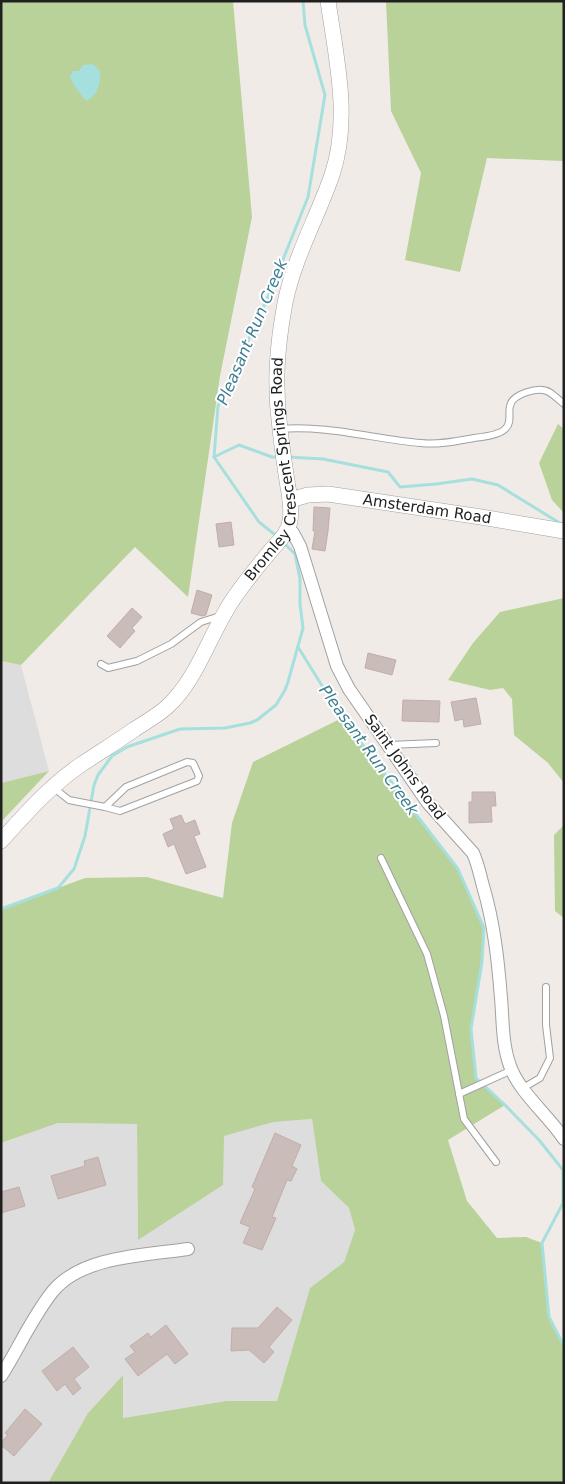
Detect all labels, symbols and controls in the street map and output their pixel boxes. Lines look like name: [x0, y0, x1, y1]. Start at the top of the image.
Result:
water label: Pleasant Run Creek: [213, 256, 292, 408]
street label: Bromley Crescent Springs Road: [241, 357, 300, 584]
street label: Amsterdam Road: [362, 490, 493, 528]
water label: Pleasant Run Creek: [315, 681, 423, 820]
street label: Saint Johns Road: [361, 711, 449, 823]

